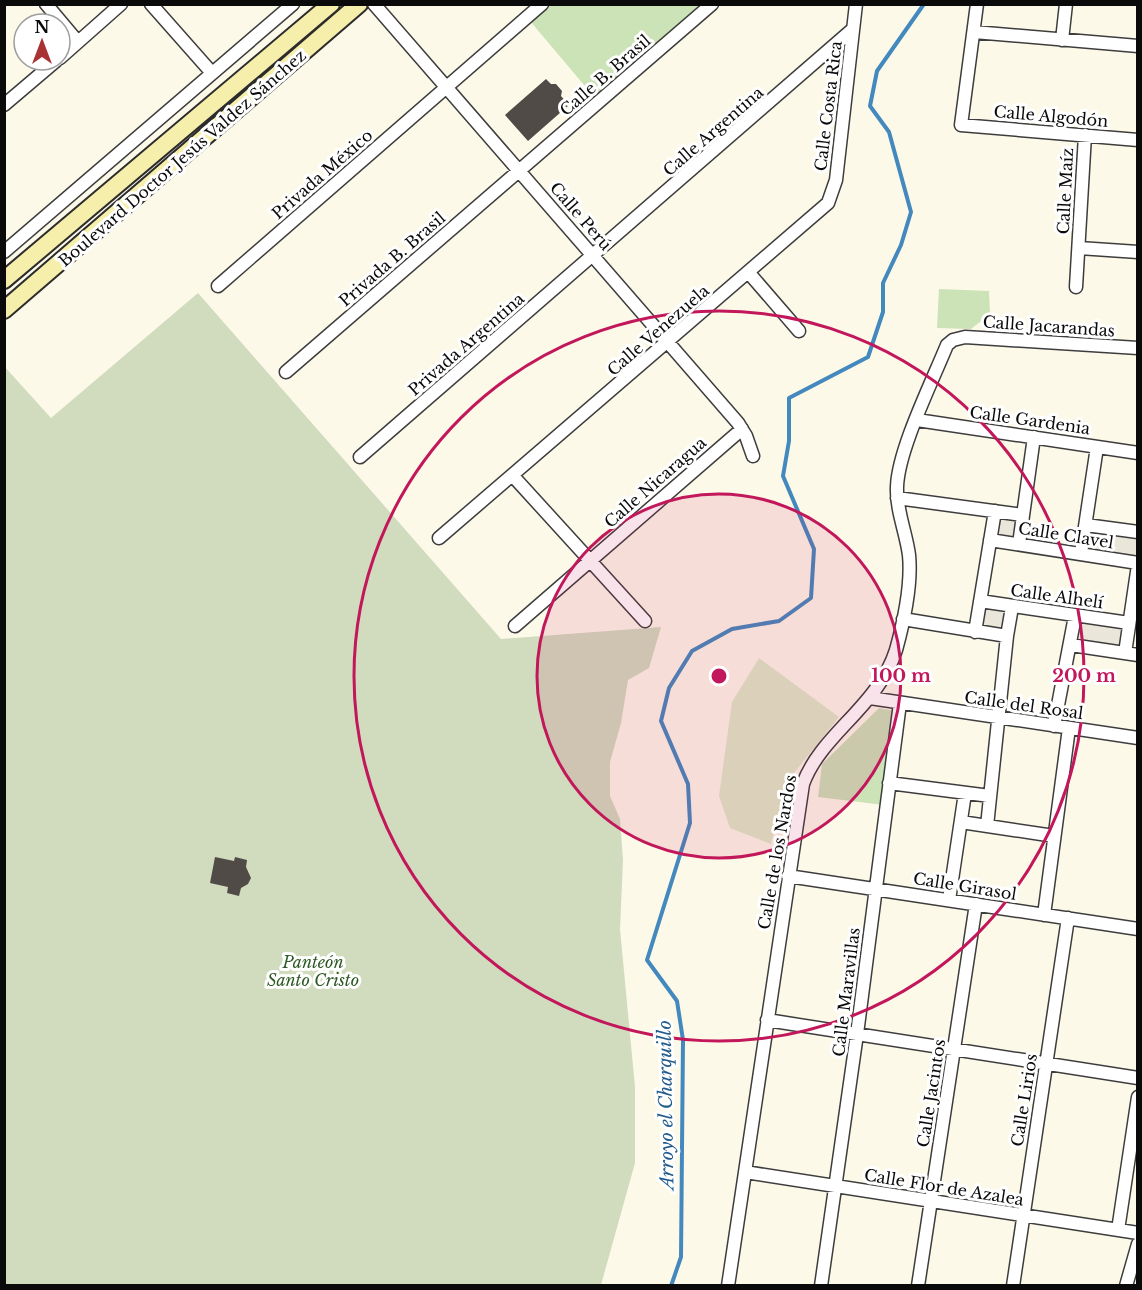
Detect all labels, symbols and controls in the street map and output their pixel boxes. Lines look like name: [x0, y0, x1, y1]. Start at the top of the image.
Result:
north arrow: [12, 12, 72, 72]
text: N: [34, 17, 50, 37]
street label: Calle B. Brasil: [556, 30, 654, 120]
street label: Calle Costa Rica: [810, 40, 846, 172]
street label: Boulevard Doctor Jesús Valdez Sánchez: [54, 45, 310, 271]
street label: Calle Argentina: [659, 82, 767, 180]
street label: Calle Algodón: [993, 101, 1109, 131]
street label: Privada México: [268, 125, 376, 223]
street label: Calle Maíz: [1053, 147, 1077, 235]
street label: Calle Perú: [546, 178, 616, 254]
street label: Privada B. Brasil: [335, 207, 449, 311]
street label: Calle Venezuela: [603, 280, 713, 380]
street label: Privada Argentina: [404, 288, 528, 400]
street label: Calle Jacarandas: [982, 311, 1116, 341]
street label: Calle Gardenia: [968, 402, 1092, 438]
street label: Calle Nicaragua: [600, 432, 710, 532]
street label: Calle Clavel: [1017, 518, 1115, 552]
street label: Calle Alhelí: [1009, 580, 1105, 612]
text: 100 m: [871, 665, 931, 687]
text: 200 m: [1052, 665, 1116, 687]
centre of rings: [709, 666, 729, 686]
street label: Calle del Rosal: [963, 687, 1085, 723]
street label: Calle de los Nardos: [754, 773, 800, 931]
street label: Calle Girasol: [912, 868, 1018, 904]
street label: Calle Maravillas: [828, 926, 864, 1058]
park label: Panteón Santo Cristo: [267, 952, 359, 990]
water label: Arroyo el Charquillo: [654, 1020, 679, 1192]
street label: Calle Jacintos: [913, 1037, 949, 1149]
street label: Calle Lirios: [1007, 1052, 1041, 1148]
street label: Calle Flor de Azalea: [863, 1165, 1025, 1210]

